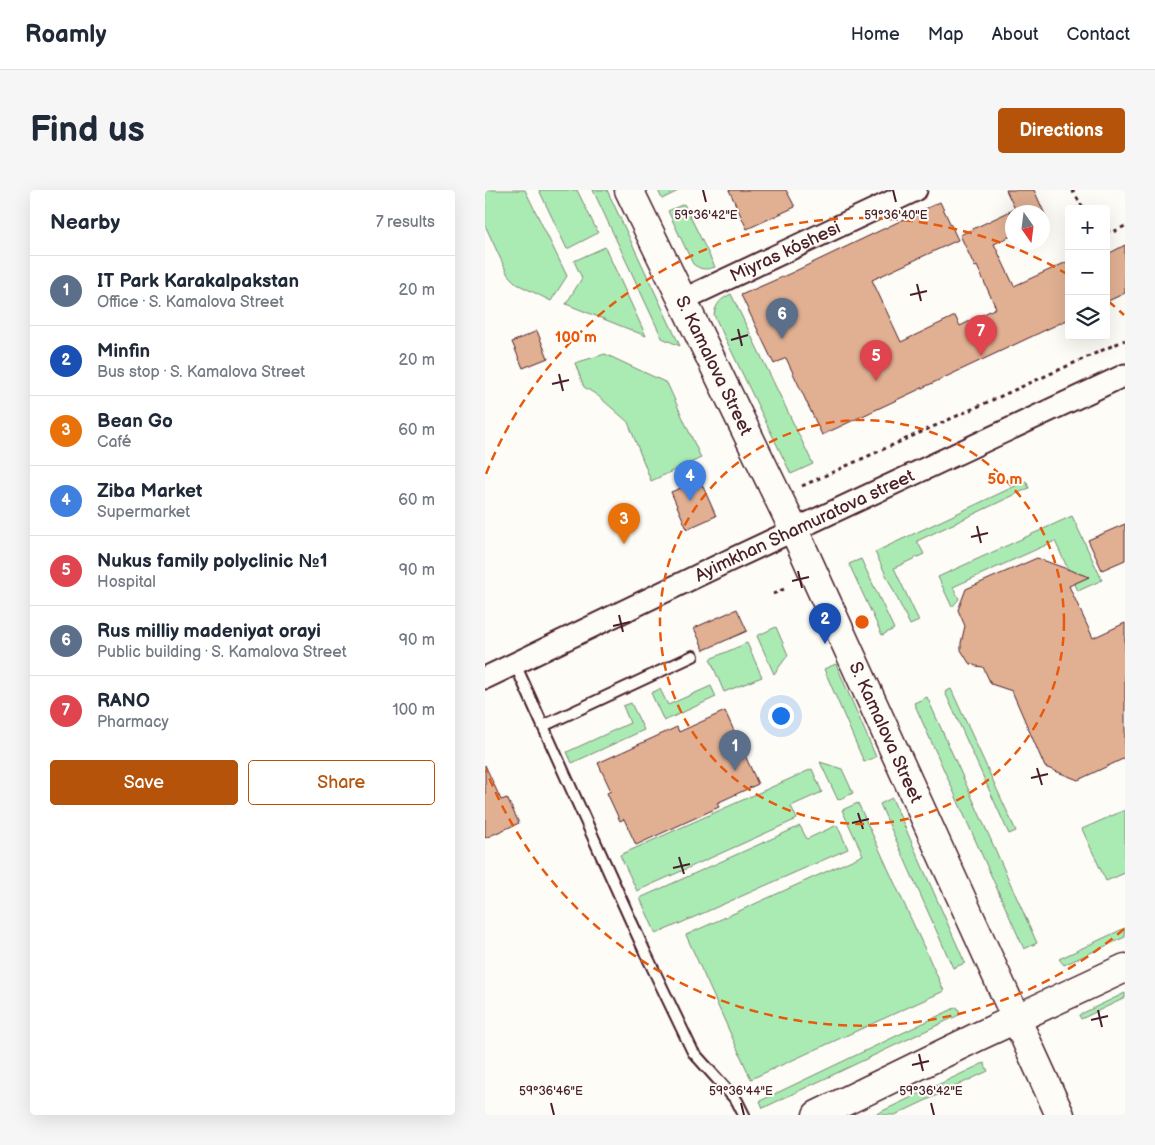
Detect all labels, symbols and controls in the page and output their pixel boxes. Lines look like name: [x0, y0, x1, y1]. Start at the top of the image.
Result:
text: Roamly: [25, 20, 106, 49]
text: Home: [851, 24, 900, 45]
text: Map: [928, 24, 964, 45]
text: About: [992, 24, 1039, 45]
text: Contact: [1067, 24, 1130, 45]
button: Directions: [998, 108, 1125, 153]
text: Find us: [30, 109, 145, 152]
north arrow: [1005, 205, 1050, 250]
map controls: [1065, 205, 1110, 340]
button: +: [1065, 205, 1110, 250]
text: 59°36'42"E: [674, 208, 738, 223]
text: 59°36'40"E: [864, 208, 928, 223]
text: Nearby: [50, 210, 120, 235]
text: 7 results: [376, 213, 435, 232]
street label: Miyras kóshesi: [727, 217, 844, 287]
button: −: [1065, 250, 1110, 295]
text: IT Park Karakalpakstan: [97, 270, 299, 293]
text: 1: [63, 281, 69, 300]
text: 20 m: [399, 281, 435, 300]
text: Office · S. Kamalova Street: [97, 293, 284, 312]
street label: S. Kamalova Street: [671, 293, 757, 439]
button: layers: [1065, 295, 1110, 340]
pin: 6: [766, 298, 798, 339]
pin: 7: [965, 315, 997, 356]
text: 100 m: [555, 328, 597, 347]
text: Minfin: [97, 340, 150, 363]
pin: 5: [860, 340, 892, 381]
text: 2: [61, 351, 71, 370]
text: 20 m: [399, 351, 435, 370]
text: Bus stop · S. Kamalova Street: [97, 363, 305, 382]
text: Bean Go: [97, 410, 173, 433]
text: 3: [61, 421, 71, 440]
text: 60 m: [398, 421, 435, 440]
text: Café: [97, 433, 131, 452]
pin: 4: [674, 460, 706, 501]
street label: Ayimkhan Shamuratova street: [691, 465, 918, 586]
text: 50 m: [988, 470, 1023, 489]
text: Ziba Market: [97, 480, 202, 503]
text: 4: [61, 491, 71, 510]
text: 60 m: [398, 491, 435, 510]
text: Supermarket: [97, 503, 190, 522]
pin: 3: [608, 503, 640, 544]
text: Nukus family polyclinic №1: [97, 550, 328, 573]
text: 5: [61, 561, 71, 580]
text: 90 m: [399, 561, 435, 580]
text: Hospital: [97, 573, 156, 592]
pin: 2: [809, 603, 841, 644]
centre of rings: [853, 613, 871, 631]
text: Rus milliy madeniyat orayi: [97, 620, 321, 643]
text: 6: [61, 631, 71, 650]
text: 90 m: [399, 631, 435, 650]
text: Public building · S. Kamalova Street: [97, 643, 347, 662]
street label: S. Kamalova Street: [844, 659, 927, 806]
text: RANO: [97, 690, 150, 713]
text: 7: [62, 701, 70, 720]
text: 100 m: [392, 701, 435, 720]
your location: [768, 703, 794, 729]
text: Pharmacy: [97, 713, 169, 732]
pin: 1: [719, 730, 751, 771]
button: Save: [50, 760, 238, 805]
button: Share: [248, 760, 435, 805]
text: 59°36'46"E: [519, 1084, 583, 1099]
text: 59°36'44"E: [709, 1084, 773, 1099]
text: 59°36'42"E: [899, 1084, 963, 1099]

